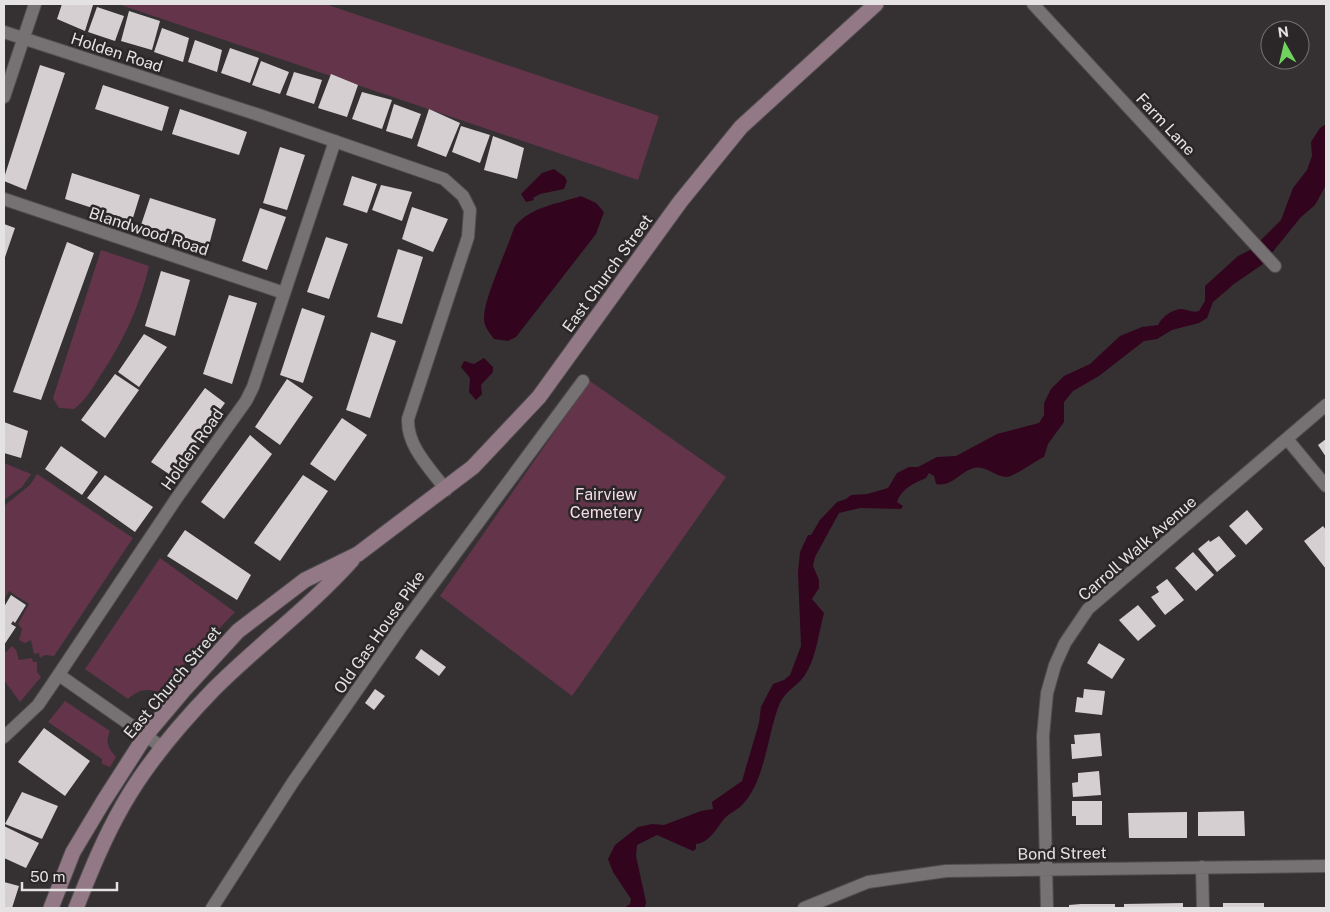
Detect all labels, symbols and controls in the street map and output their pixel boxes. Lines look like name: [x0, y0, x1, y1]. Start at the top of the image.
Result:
north arrow: [1260, 20, 1310, 70]
text: N: [1277, 23, 1290, 41]
street label: Holden Road: [69, 29, 165, 76]
street label: Farm Lane: [1132, 89, 1199, 159]
street label: Blandwood Road: [87, 203, 211, 260]
street label: East Church Street: [558, 211, 656, 336]
street label: Holden Road: [157, 405, 228, 494]
park label: Fairview Cemetery: [570, 485, 643, 522]
street label: Carroll Walk Avenue: [1074, 492, 1200, 605]
street label: Old Gas House Pike: [330, 567, 429, 697]
street label: East Church Street: [120, 622, 225, 742]
street label: Bond Street: [1017, 843, 1107, 864]
scale bar: [22, 860, 118, 892]
text: 50 m: [30, 868, 65, 885]

